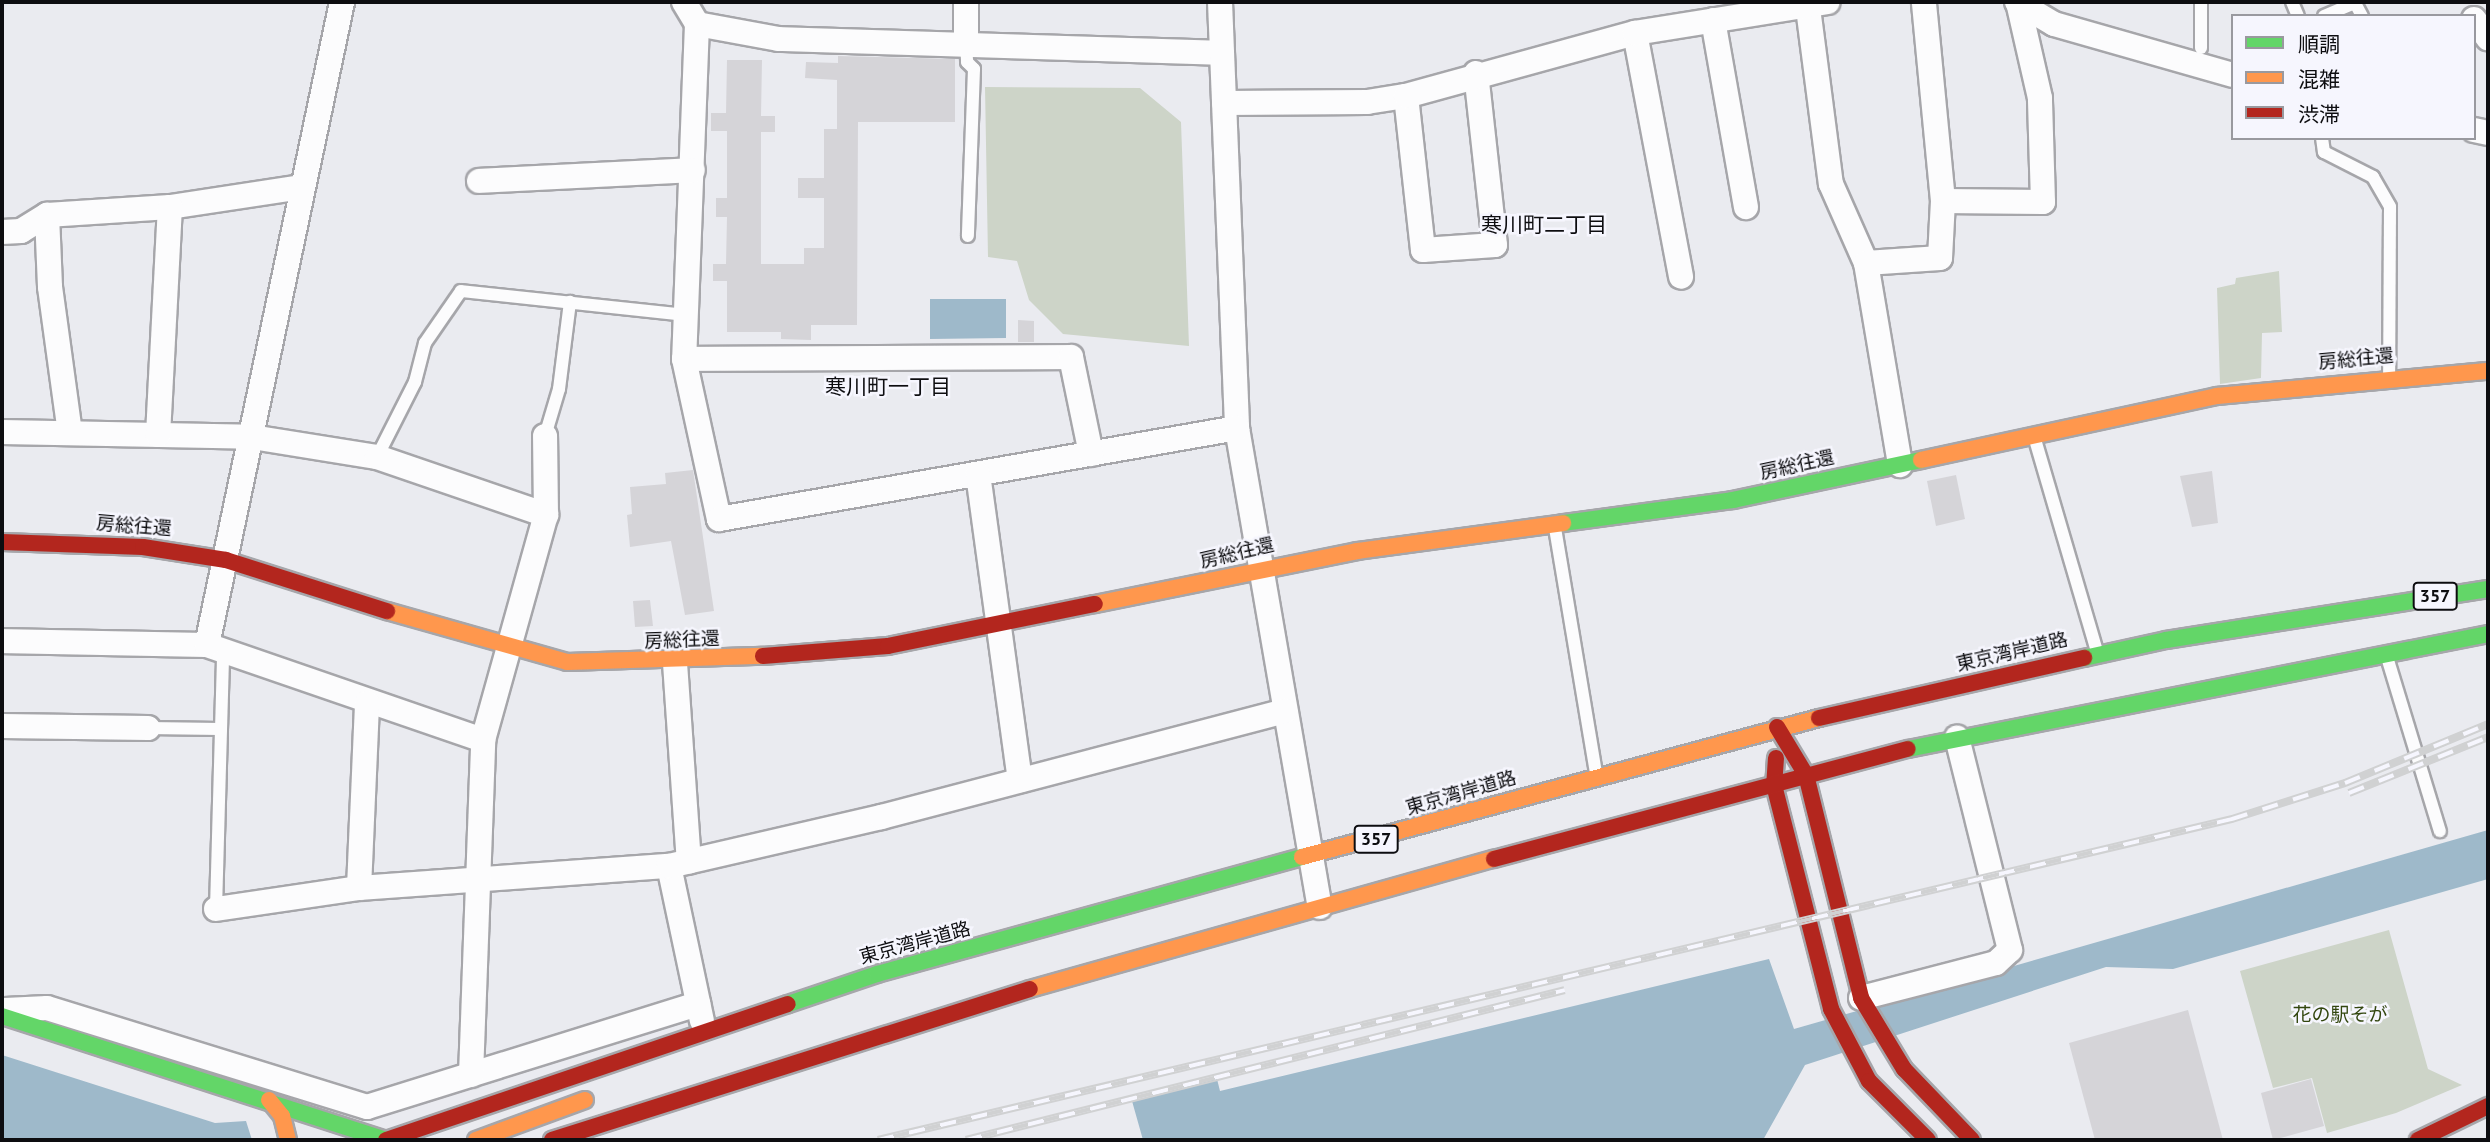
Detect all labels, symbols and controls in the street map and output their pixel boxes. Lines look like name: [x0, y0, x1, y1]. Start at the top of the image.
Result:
legend: [2231, 14, 2476, 140]
text: 順調: [2298, 31, 2340, 58]
text: 混雑: [2298, 66, 2340, 93]
text: 渋滞: [2298, 101, 2340, 128]
district label: 寒川町二丁目: [1481, 212, 1607, 238]
street label: 房総往還: [2317, 344, 2395, 374]
district label: 寒川町一丁目: [825, 374, 951, 400]
street label: 房総往還: [1757, 446, 1837, 484]
street label: 房総往還: [95, 511, 173, 541]
street label: 房総往還: [1197, 533, 1277, 573]
road number: 357: [2412, 582, 2458, 610]
street label: 房総往還: [644, 627, 720, 653]
street label: 東京湾岸道路: [1954, 628, 2070, 676]
street label: 東京湾岸道路: [1403, 766, 1519, 820]
road number: 357: [1353, 824, 1399, 854]
street label: 東京湾岸道路: [857, 917, 973, 969]
park label: 花の駅そが: [2293, 1004, 2387, 1026]

